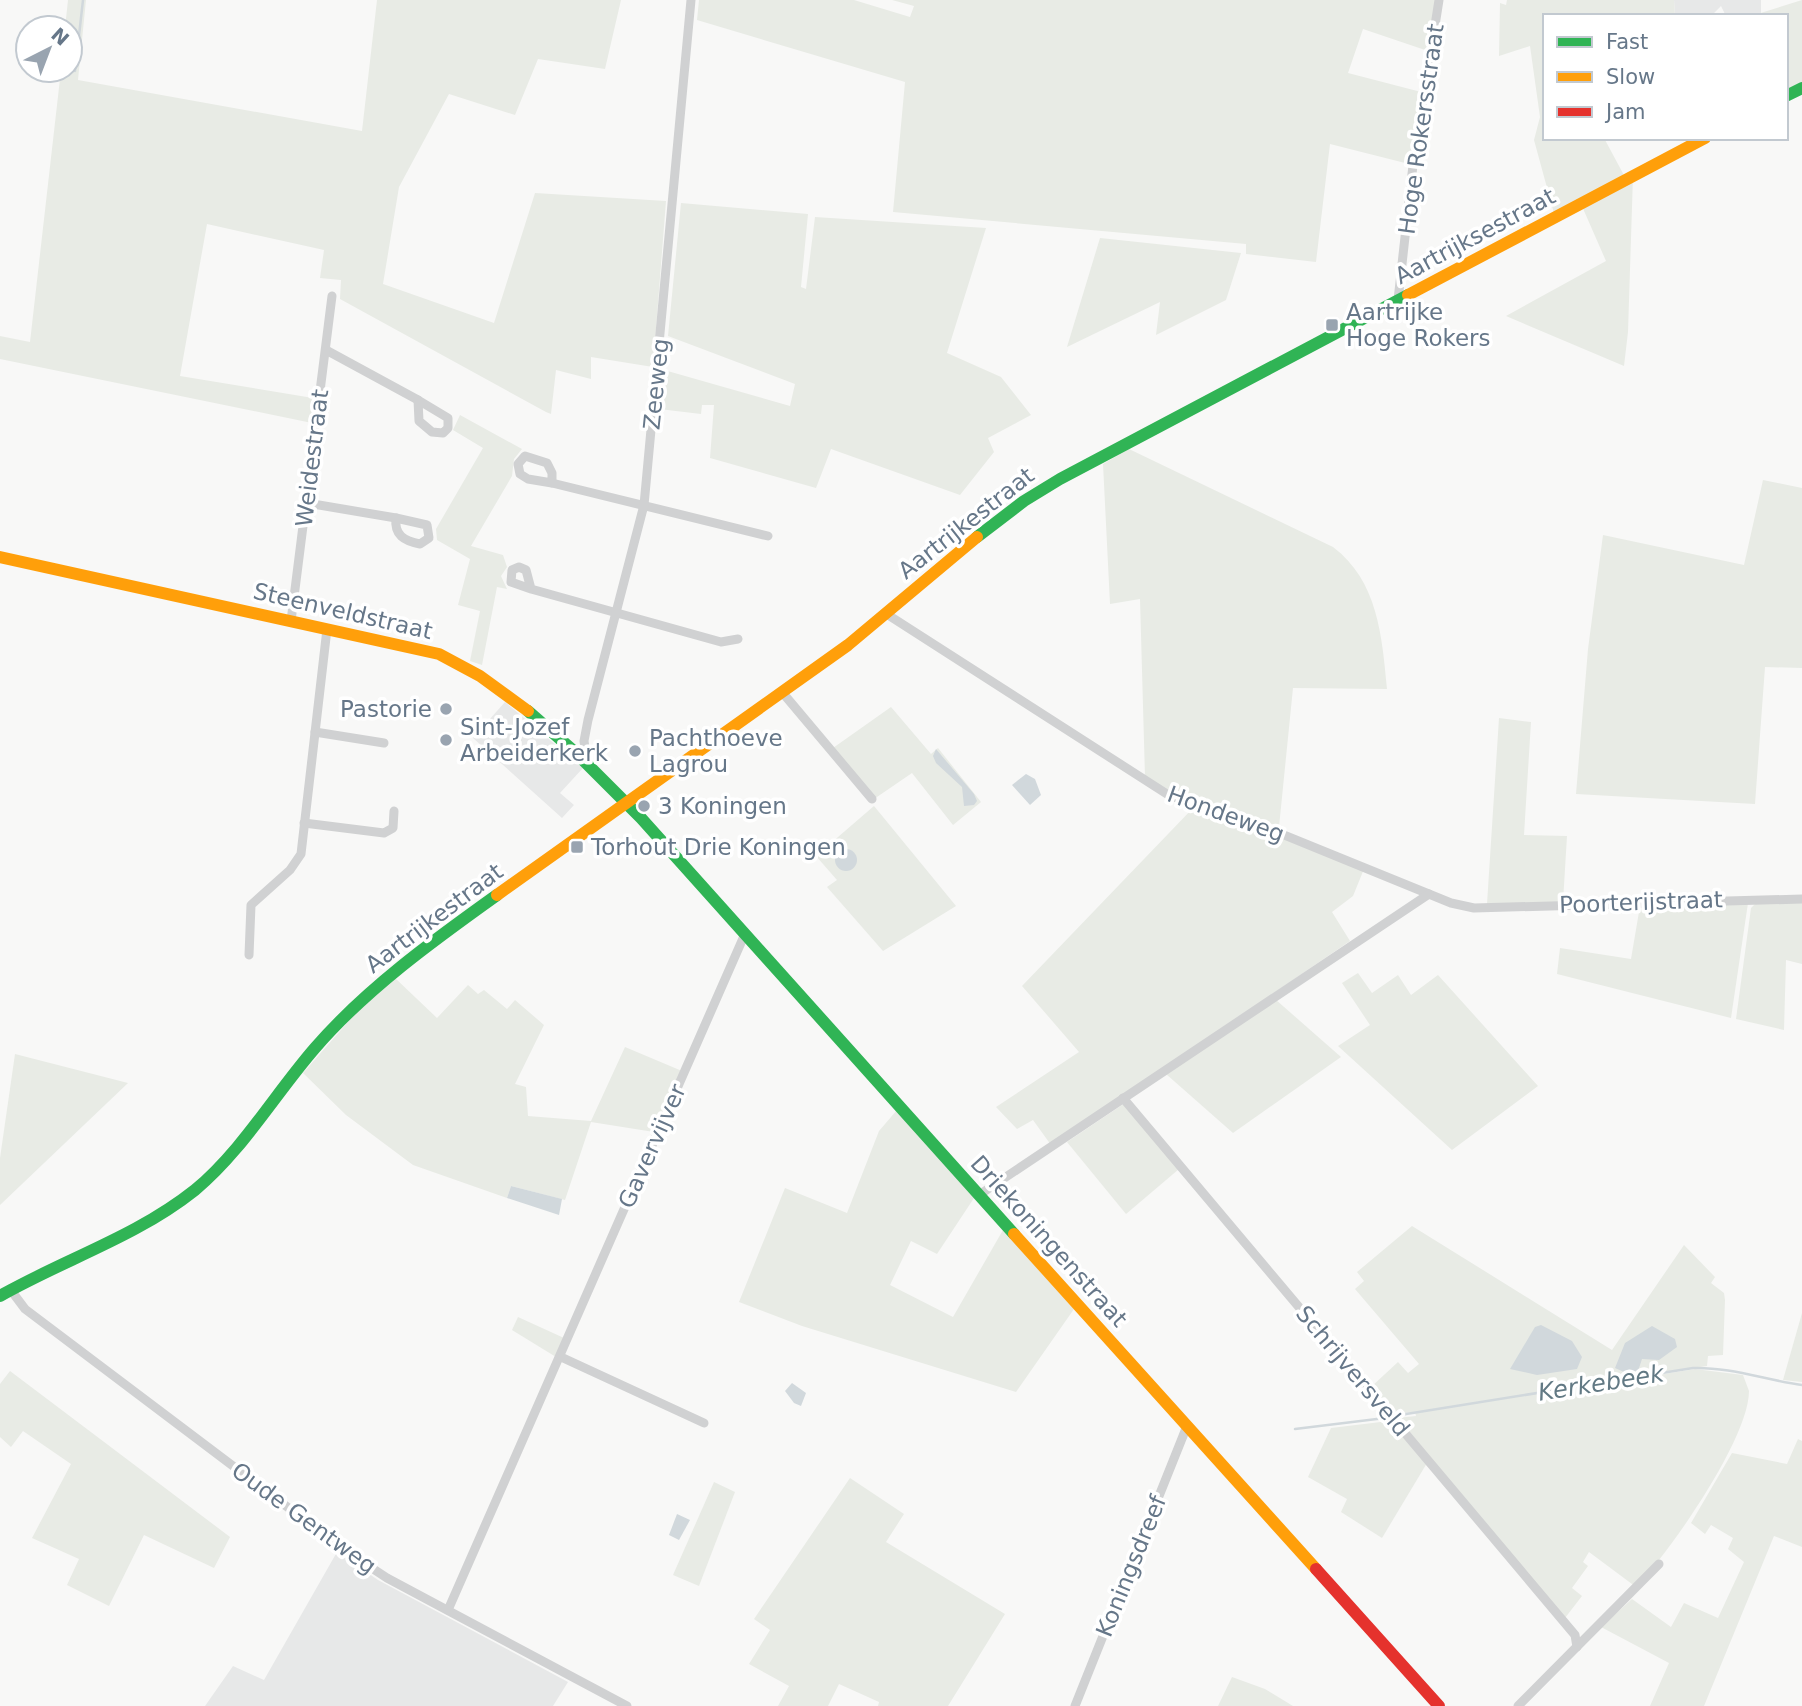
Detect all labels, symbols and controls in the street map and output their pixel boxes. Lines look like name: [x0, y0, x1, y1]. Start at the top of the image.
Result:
north arrow: [14, 14, 84, 84]
legend: [1543, 14, 1788, 140]
street label: Hoge Rokersstraat: [1393, 22, 1449, 236]
text: N: [47, 23, 74, 50]
text: Fast: [1606, 30, 1648, 54]
text: Slow: [1606, 65, 1655, 89]
text: Jam: [1604, 100, 1646, 124]
street label: Aartrijksestraat: [1390, 183, 1560, 289]
place label: Aartrijke Hoge Rokers: [1346, 299, 1491, 351]
marker: Aartrijke Hoge Rokers: [1324, 317, 1340, 333]
street label: Zeeweg: [638, 337, 674, 431]
street label: Weidestraat: [291, 388, 333, 528]
street label: Aartrijkestraat: [893, 462, 1039, 584]
street label: Steenveldstraat: [251, 578, 435, 644]
place label: Pastorie: [340, 696, 432, 722]
marker: Pastorie: [438, 701, 454, 717]
place label: Sint-Jozef Arbeiderkerk: [460, 714, 609, 766]
place label: Pachthoeve Lagrou: [649, 725, 783, 777]
marker: Sint-Jozef Arbeiderkerk: [438, 732, 454, 748]
marker: Pachthoeve Lagrou: [627, 743, 643, 759]
street label: Hondeweg: [1164, 781, 1288, 847]
place label: 3 Koningen: [658, 793, 787, 819]
marker: 3 Koningen: [636, 798, 652, 814]
place label: Torhout Drie Koningen: [590, 834, 846, 860]
marker: Torhout Drie Koningen: [569, 839, 585, 855]
street label: Aartrijkestraat: [360, 858, 508, 978]
street label: Poorterijstraat: [1559, 886, 1723, 918]
street label: Gavervijver: [613, 1080, 691, 1212]
street label: Driekoningenstraat: [965, 1150, 1133, 1332]
street label: Schrijversveld: [1291, 1301, 1415, 1441]
water label: Kerkebeek: [1536, 1359, 1667, 1407]
street label: Oude Gentweg: [227, 1457, 381, 1579]
street label: Koningsdreef: [1091, 1491, 1172, 1640]

